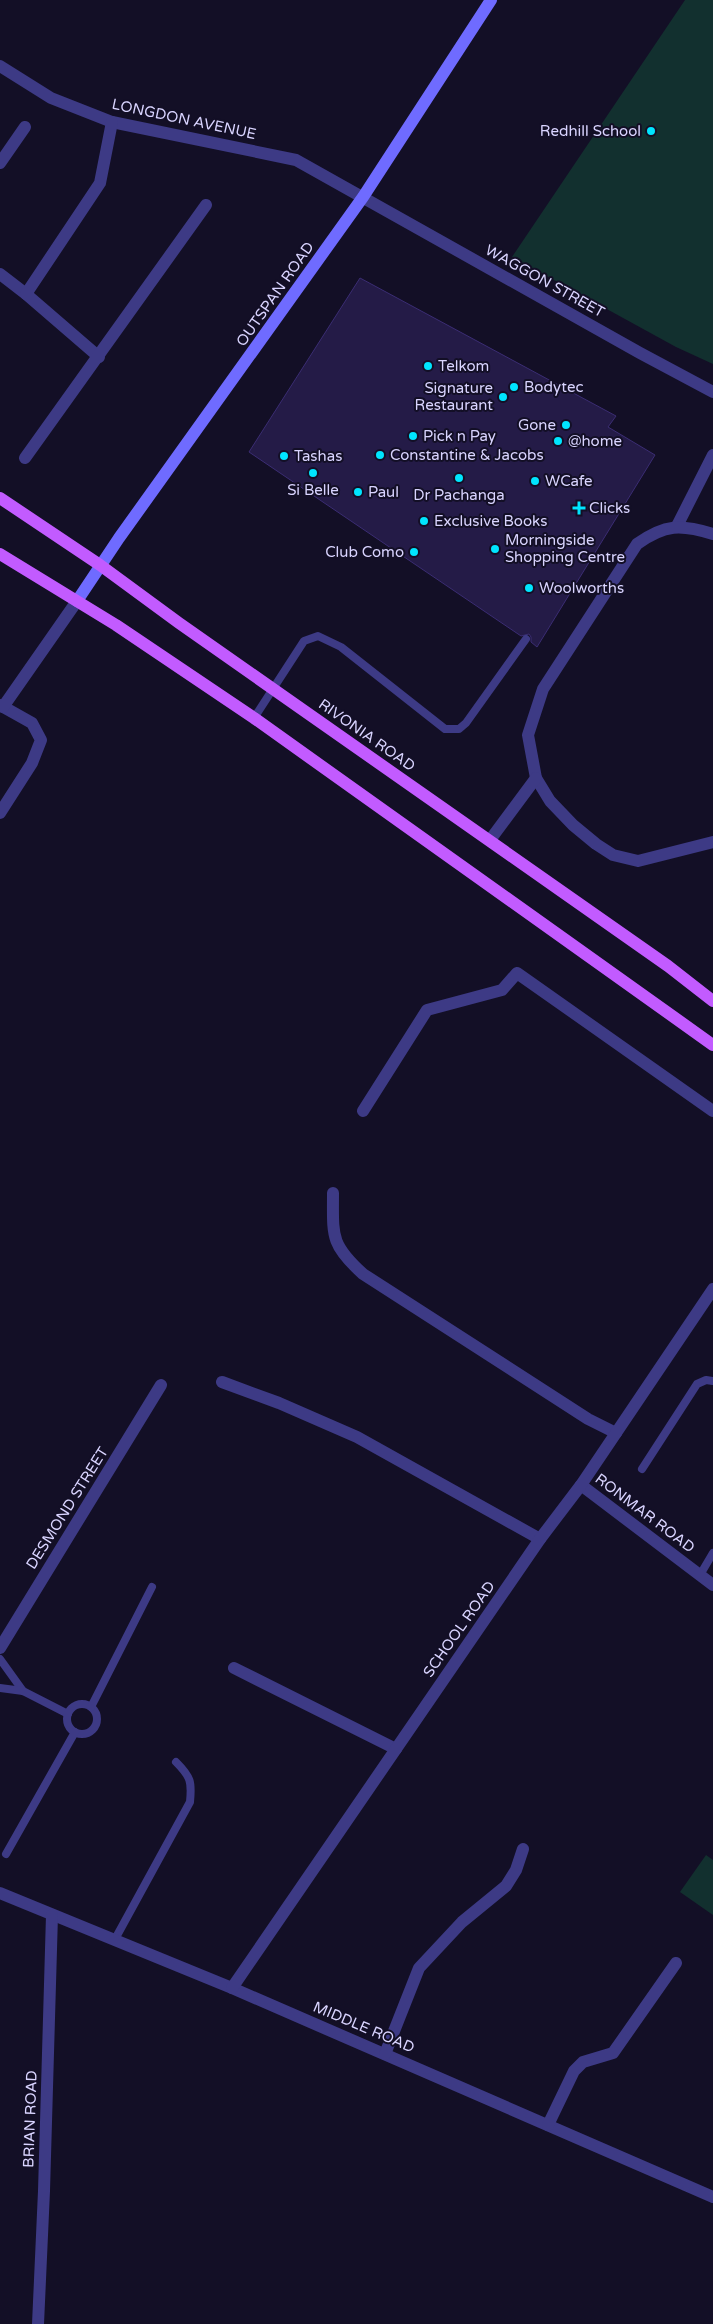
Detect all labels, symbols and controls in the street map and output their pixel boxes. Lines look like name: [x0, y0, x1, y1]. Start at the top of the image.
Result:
street label: LONGDON AVENUE: [110, 95, 258, 143]
place label: Redhill School: [540, 122, 641, 140]
marker: Redhill School: [645, 125, 657, 137]
street label: OUTSPAN ROAD: [232, 238, 318, 350]
street label: WAGGON STREET: [482, 241, 608, 321]
place label: Telkom: [438, 357, 489, 375]
marker: Telkom: [422, 360, 434, 372]
place label: Bodytec: [524, 378, 583, 396]
place label: Signature Restaurant: [415, 379, 493, 414]
marker: Bodytec: [508, 381, 520, 393]
marker: Signature Restaurant: [497, 391, 509, 403]
place label: Gone: [518, 416, 556, 434]
marker: Gone: [560, 419, 572, 431]
place label: Pick n Pay: [423, 427, 496, 445]
marker: Pick n Pay: [407, 430, 419, 442]
place label: @home: [568, 432, 622, 450]
marker: @home: [552, 435, 564, 447]
place label: Constantine & Jacobs: [390, 446, 544, 464]
place label: Tashas: [294, 447, 342, 465]
marker: Constantine & Jacobs: [374, 449, 386, 461]
marker: Tashas: [278, 450, 290, 462]
marker: Si Belle: [307, 467, 319, 479]
marker: Dr Pachanga: [453, 472, 465, 484]
place label: WCafe: [545, 472, 593, 490]
marker: WCafe: [529, 475, 541, 487]
place label: Si Belle: [287, 481, 339, 499]
place label: Paul: [368, 483, 399, 501]
marker: Paul: [352, 486, 364, 498]
place label: Dr Pachanga: [413, 486, 505, 504]
place label: Clicks: [589, 499, 630, 517]
marker: Clicks: [573, 502, 585, 514]
place label: Exclusive Books: [434, 512, 547, 530]
marker: Exclusive Books: [418, 515, 430, 527]
place label: Morningside Shopping Centre: [505, 531, 625, 566]
place label: Club Como: [325, 543, 404, 561]
marker: Morningside Shopping Centre: [489, 543, 501, 555]
marker: Club Como: [408, 546, 420, 558]
place label: Woolworths: [539, 579, 624, 597]
marker: Woolworths: [523, 582, 535, 594]
street label: RIVONIA ROAD: [315, 695, 419, 775]
street label: DESMOND STREET: [22, 1444, 112, 1572]
street label: RONMAR ROAD: [592, 1470, 698, 1556]
street label: SCHOOL ROAD: [419, 1578, 499, 1680]
street label: MIDDLE ROAD: [311, 1998, 417, 2056]
street label: BRIAN ROAD: [19, 2070, 41, 2168]

